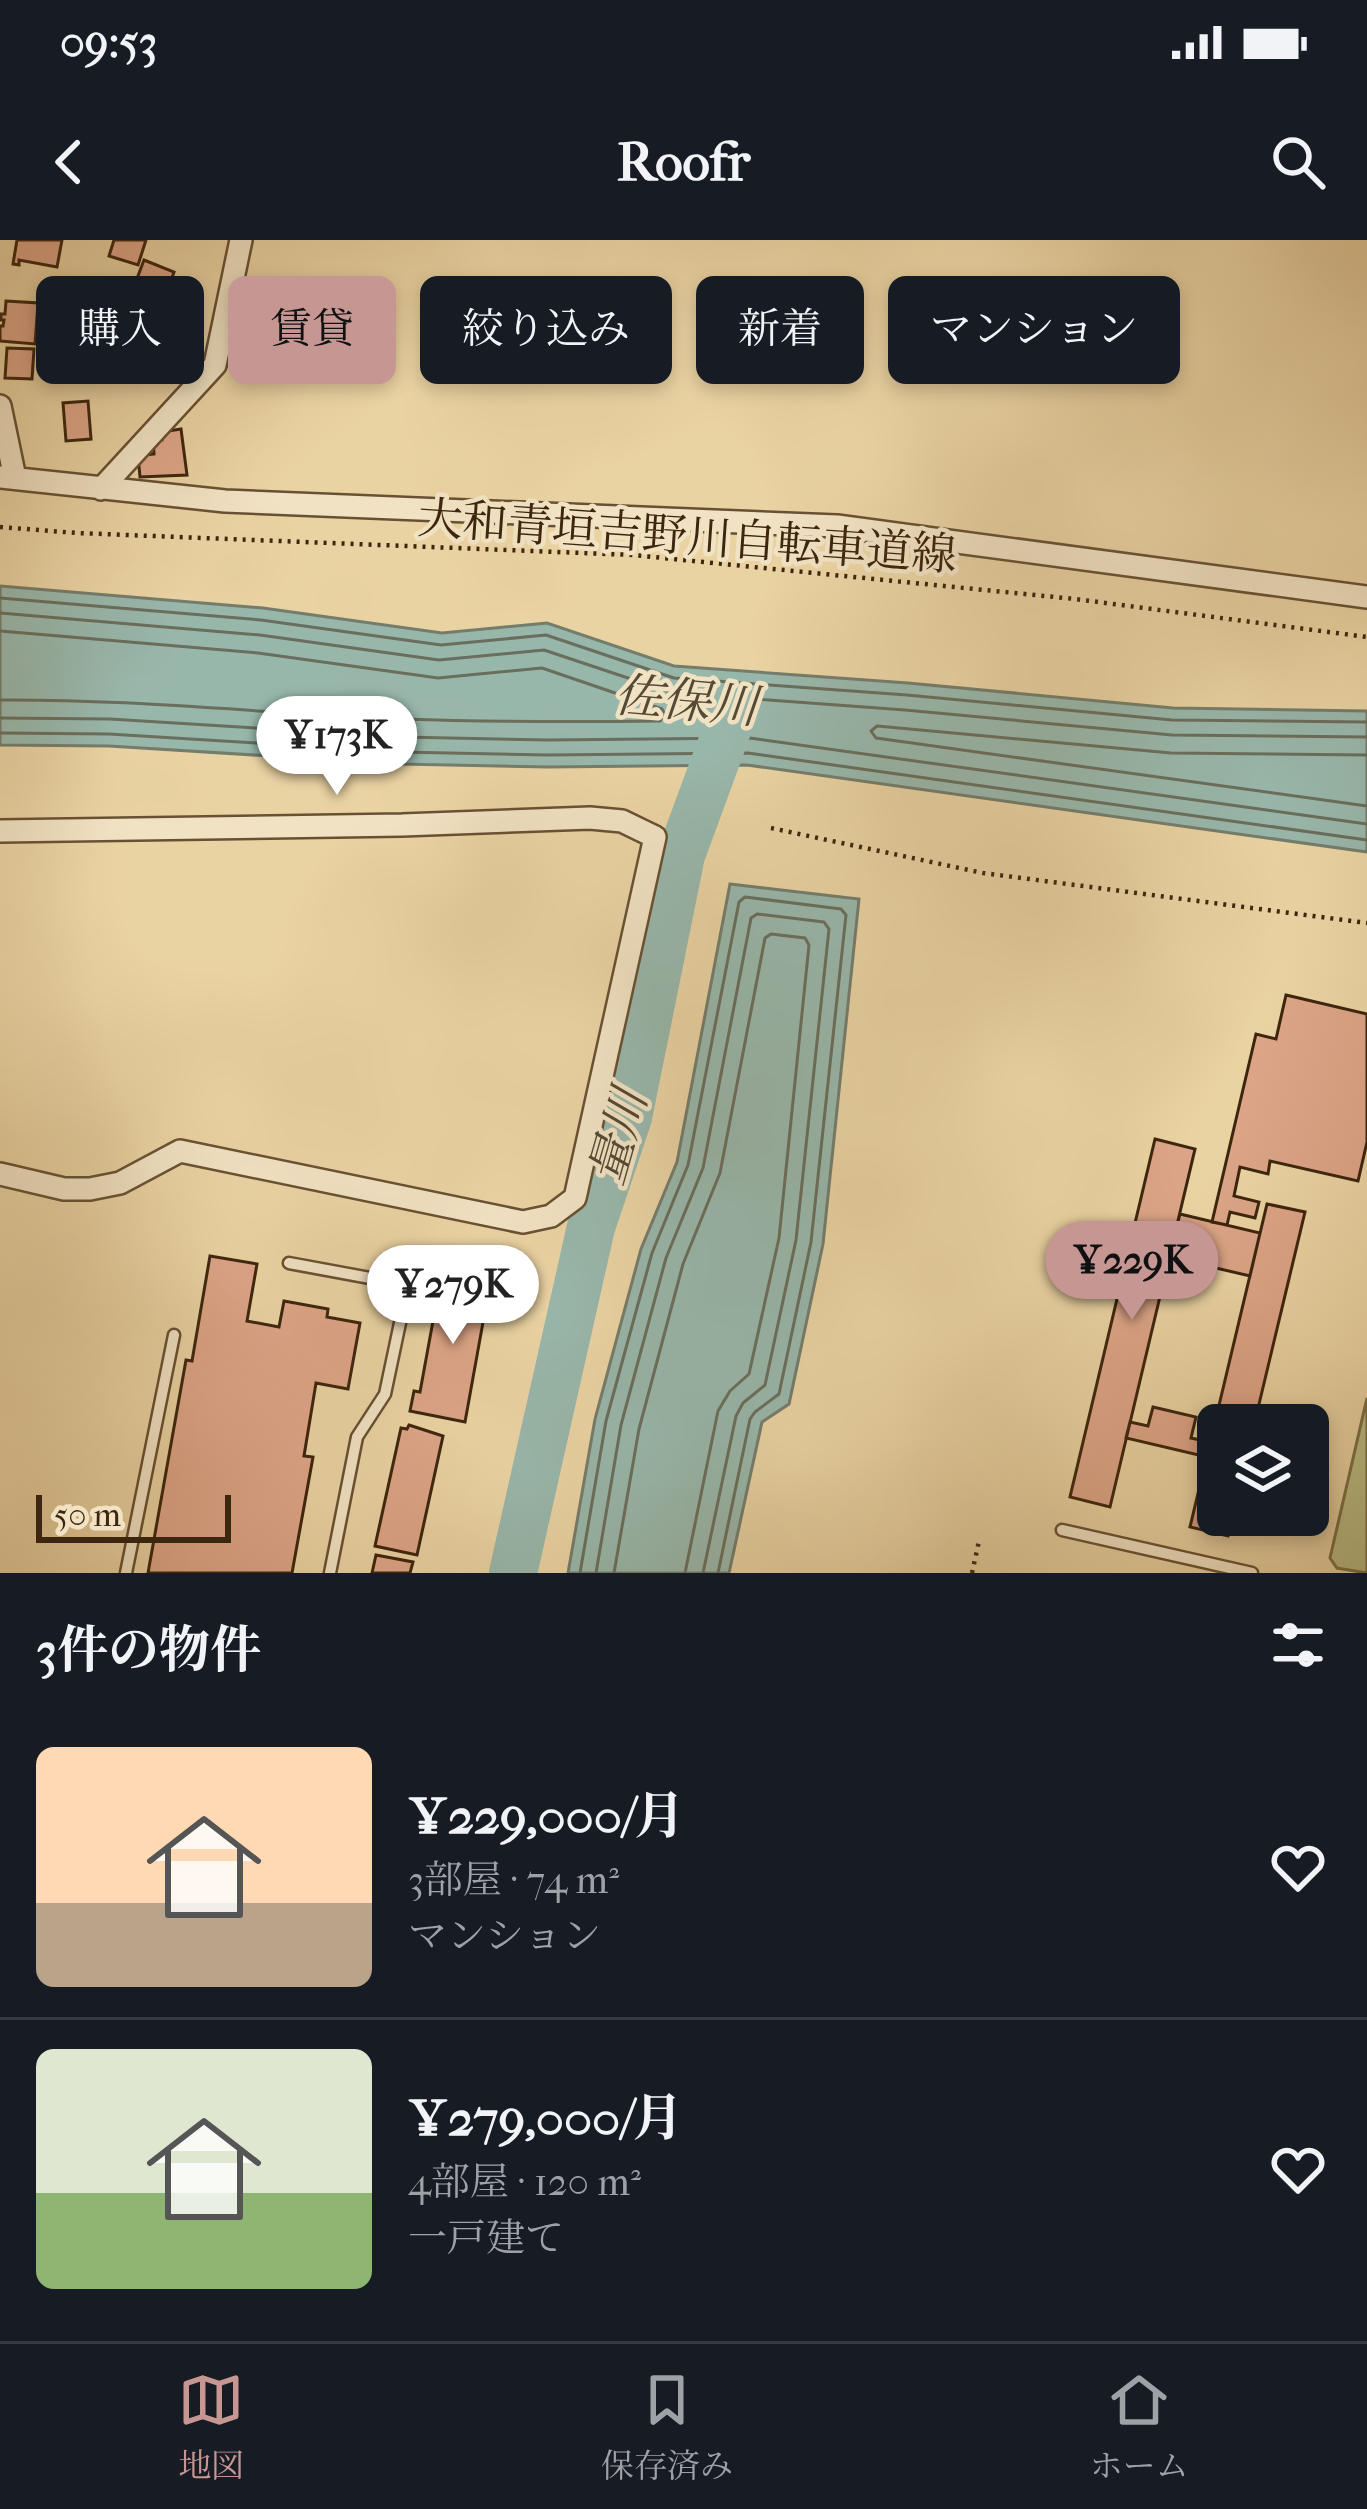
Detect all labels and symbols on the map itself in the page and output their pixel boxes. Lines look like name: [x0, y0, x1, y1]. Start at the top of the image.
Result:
street label: 大和青垣吉野川自転車道線: [416, 492, 958, 582]
water label: 佐保川: [612, 667, 765, 736]
pin: ¥173K: [253, 696, 421, 798]
water label: 量川: [578, 1078, 660, 1191]
pin: ¥229K: [1048, 1221, 1216, 1323]
pin: ¥279K: [369, 1245, 537, 1347]
scale bar: [36, 1489, 231, 1542]

